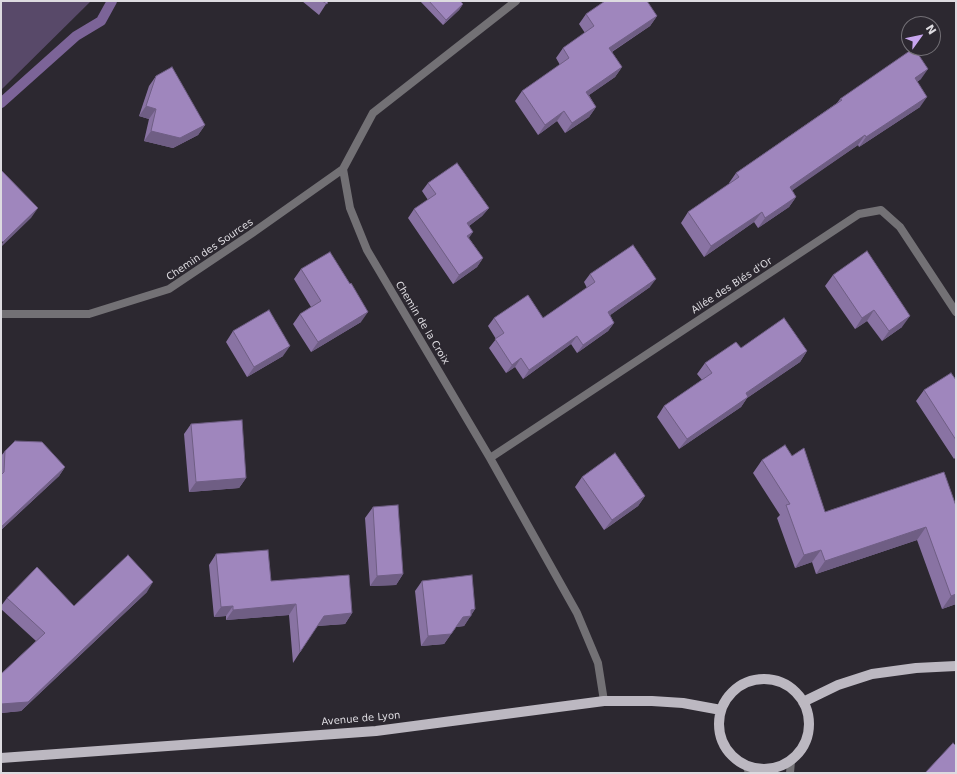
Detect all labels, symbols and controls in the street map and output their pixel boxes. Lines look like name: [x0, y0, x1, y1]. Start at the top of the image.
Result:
north arrow: [901, 16, 941, 56]
text: N: [923, 22, 939, 37]
street label: Chemin des Sources: [164, 217, 256, 283]
street label: Allée des Blés d'Or: [689, 255, 775, 317]
street label: Chemin de la Croix: [392, 279, 452, 367]
street label: Avenue de Lyon: [321, 710, 401, 728]

